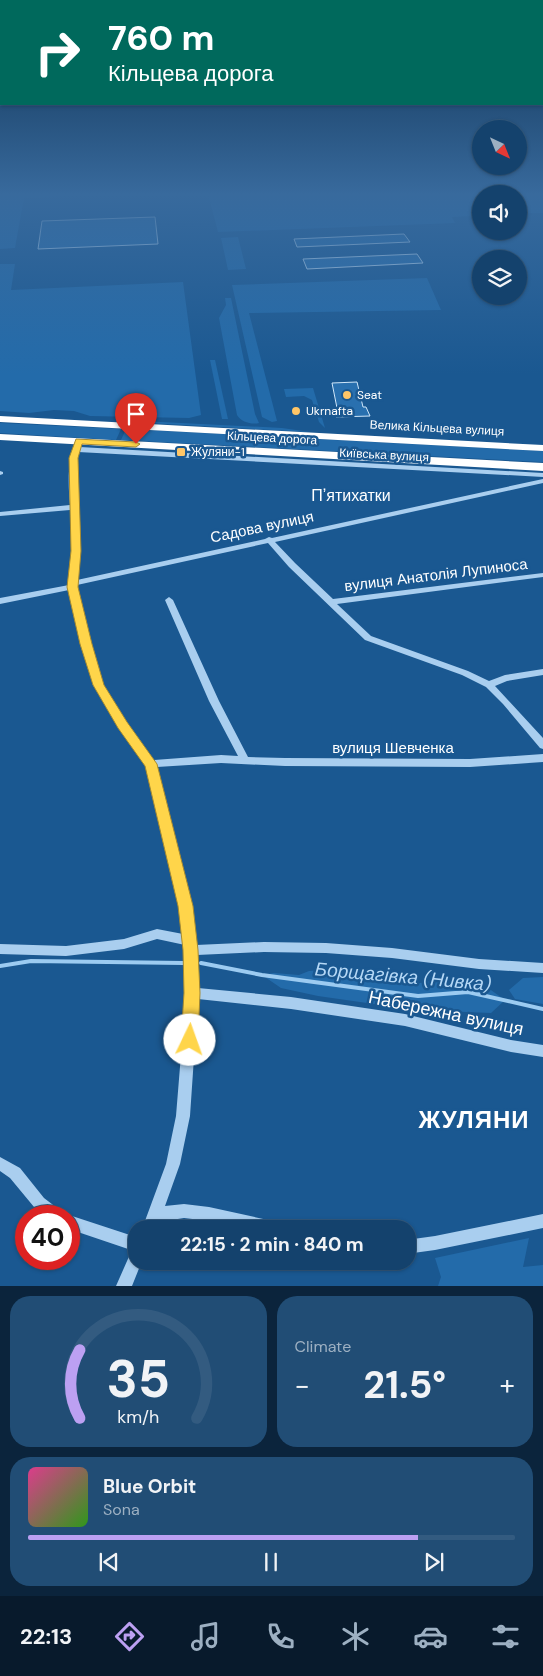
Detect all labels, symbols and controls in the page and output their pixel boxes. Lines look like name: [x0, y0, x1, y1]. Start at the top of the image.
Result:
text: 760 m: [108, 15, 214, 61]
icon: right: [25, 20, 90, 85]
text: Кільцева дорога: [108, 59, 273, 88]
north arrow: [472, 120, 528, 175]
map controls: [472, 120, 527, 305]
button: sound: [472, 185, 527, 240]
button: layers: [472, 250, 527, 305]
place label: Seat: [357, 387, 382, 403]
marker: Seat: [341, 389, 353, 401]
pin: [115, 393, 157, 444]
icon: arrive: [122, 400, 150, 428]
place label: Ukrnafta: [306, 403, 353, 419]
marker: Ukrnafta: [290, 405, 302, 417]
street label: Велика Кільцева вулиця: [369, 416, 505, 440]
street label: Кільцева дорога: [227, 428, 318, 448]
place label: Жуляни-1: [191, 444, 245, 460]
street label: Київська вулиця: [339, 445, 429, 465]
marker: Жуляни-1: [175, 446, 187, 458]
district label: Пʼятихатки: [311, 485, 391, 506]
street label: Садова вулиця: [208, 506, 316, 548]
street label: вулиця Анатолія Лупиноса: [343, 554, 529, 596]
street label: вулиця Шевченка: [332, 738, 455, 758]
water label: Борщагівка (Нивка): [314, 956, 492, 997]
street label: Набережна вулиця: [366, 985, 526, 1041]
position arrow: [163, 1013, 215, 1065]
district label: ЖУЛЯНИ: [418, 1104, 529, 1135]
speed limit sign: 40: [15, 1205, 80, 1270]
text: 22:15 · 2 min · 840 m: [180, 1232, 364, 1257]
text: Climate: [295, 1336, 351, 1357]
text: 35: [106, 1345, 170, 1413]
text: 21.5°: [363, 1360, 446, 1410]
text: −: [295, 1367, 310, 1404]
text: +: [500, 1367, 515, 1404]
text: km/h: [117, 1405, 159, 1429]
text: Blue Orbit: [103, 1474, 196, 1499]
text: Sona: [103, 1499, 140, 1520]
icon: previous: [95, 1548, 123, 1576]
icon: pause: [257, 1548, 285, 1576]
icon: next: [420, 1548, 448, 1576]
icon: directions: [112, 1619, 147, 1654]
icon: music: [188, 1619, 223, 1654]
icon: phone: [263, 1619, 298, 1654]
icon: climate: [338, 1619, 373, 1654]
icon: car: [413, 1619, 448, 1654]
icon: filters: [488, 1619, 523, 1654]
text: 22:13: [20, 1622, 72, 1651]

